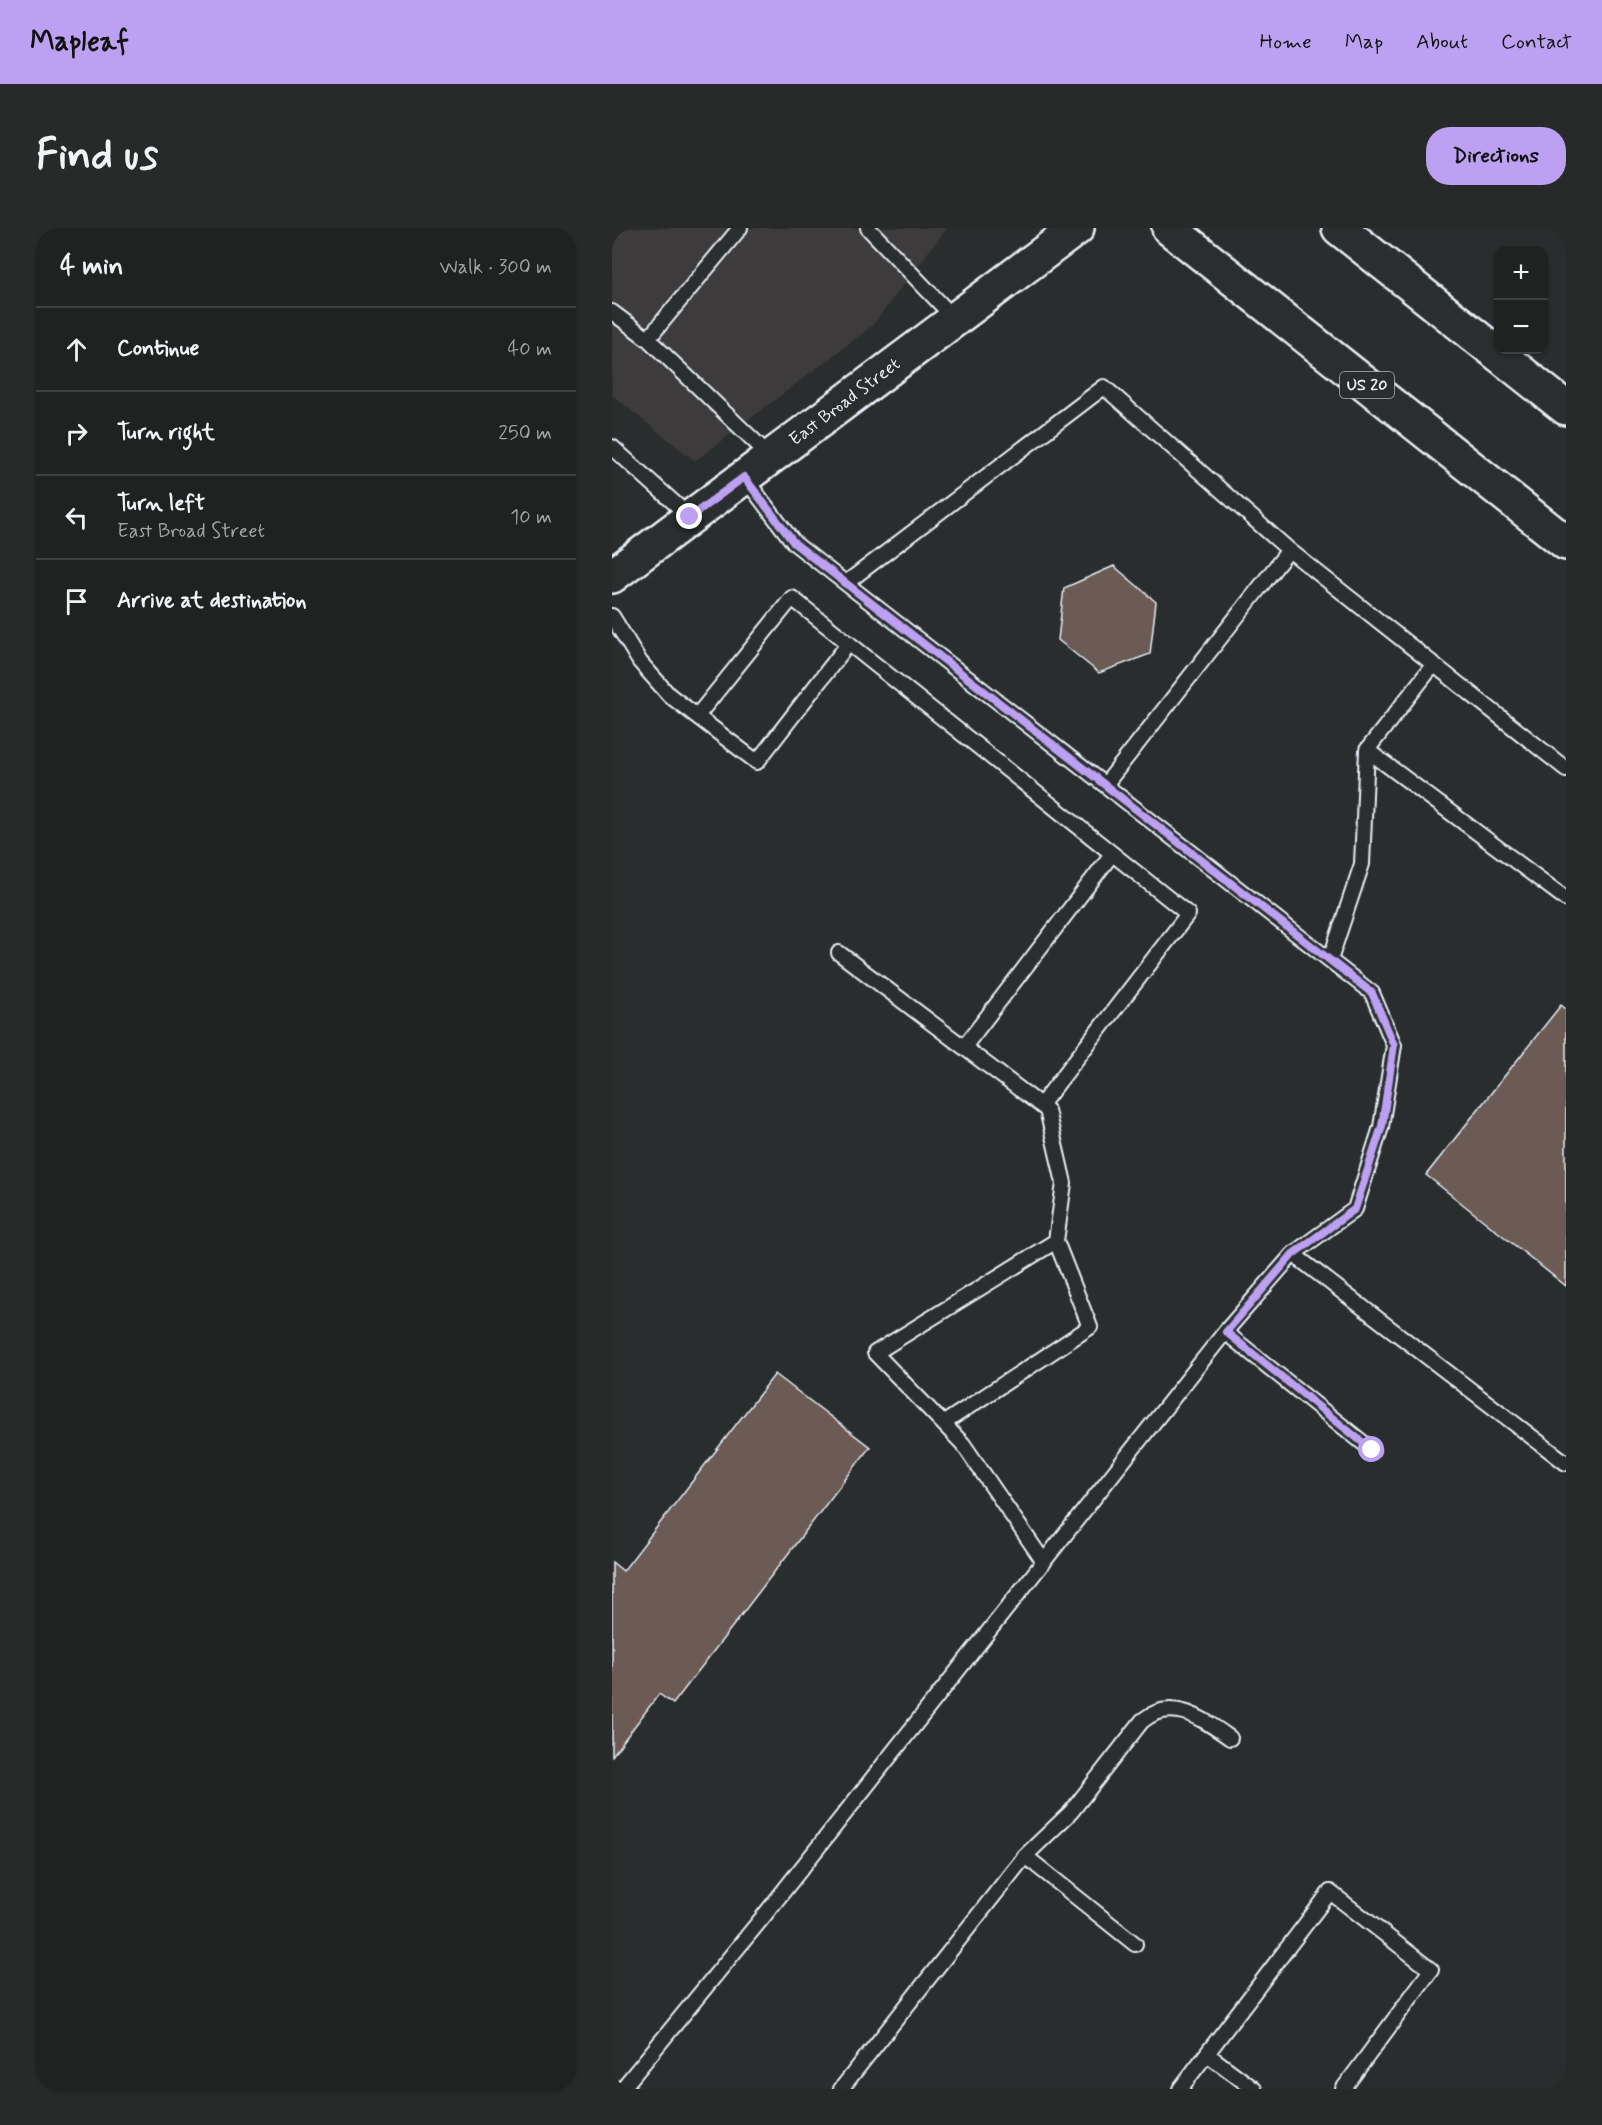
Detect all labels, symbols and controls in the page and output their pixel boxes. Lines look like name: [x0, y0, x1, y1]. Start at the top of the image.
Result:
text: Mapleaf: [30, 24, 129, 61]
text: Home: [1260, 28, 1312, 56]
text: Map: [1345, 28, 1383, 56]
text: About: [1416, 28, 1468, 56]
text: Contact: [1501, 28, 1572, 56]
button: Directions: [1426, 127, 1566, 185]
text: Find us: [36, 129, 158, 184]
map controls: [1494, 246, 1548, 354]
button: +: [1494, 246, 1548, 300]
text: 4 min: [60, 250, 123, 284]
text: Walk · 300 m: [440, 254, 552, 281]
button: −: [1494, 300, 1548, 354]
icon: ahead: [60, 333, 93, 366]
text: Continue: [117, 335, 199, 363]
text: 40 m: [508, 336, 552, 363]
street label: East Broad Street: [785, 352, 906, 452]
road number: US 20: [1340, 372, 1394, 398]
icon: right: [60, 417, 93, 450]
text: Turn right: [117, 419, 215, 447]
text: 250 m: [498, 420, 552, 447]
text: Turn left: [117, 490, 205, 518]
icon: left: [60, 501, 93, 534]
route end: [676, 503, 702, 529]
text: 10 m: [510, 504, 552, 531]
text: East Broad Street: [117, 518, 265, 545]
icon: arrive: [60, 585, 93, 618]
text: Arrive at destination: [117, 587, 307, 615]
route start: [1358, 1436, 1384, 1462]

